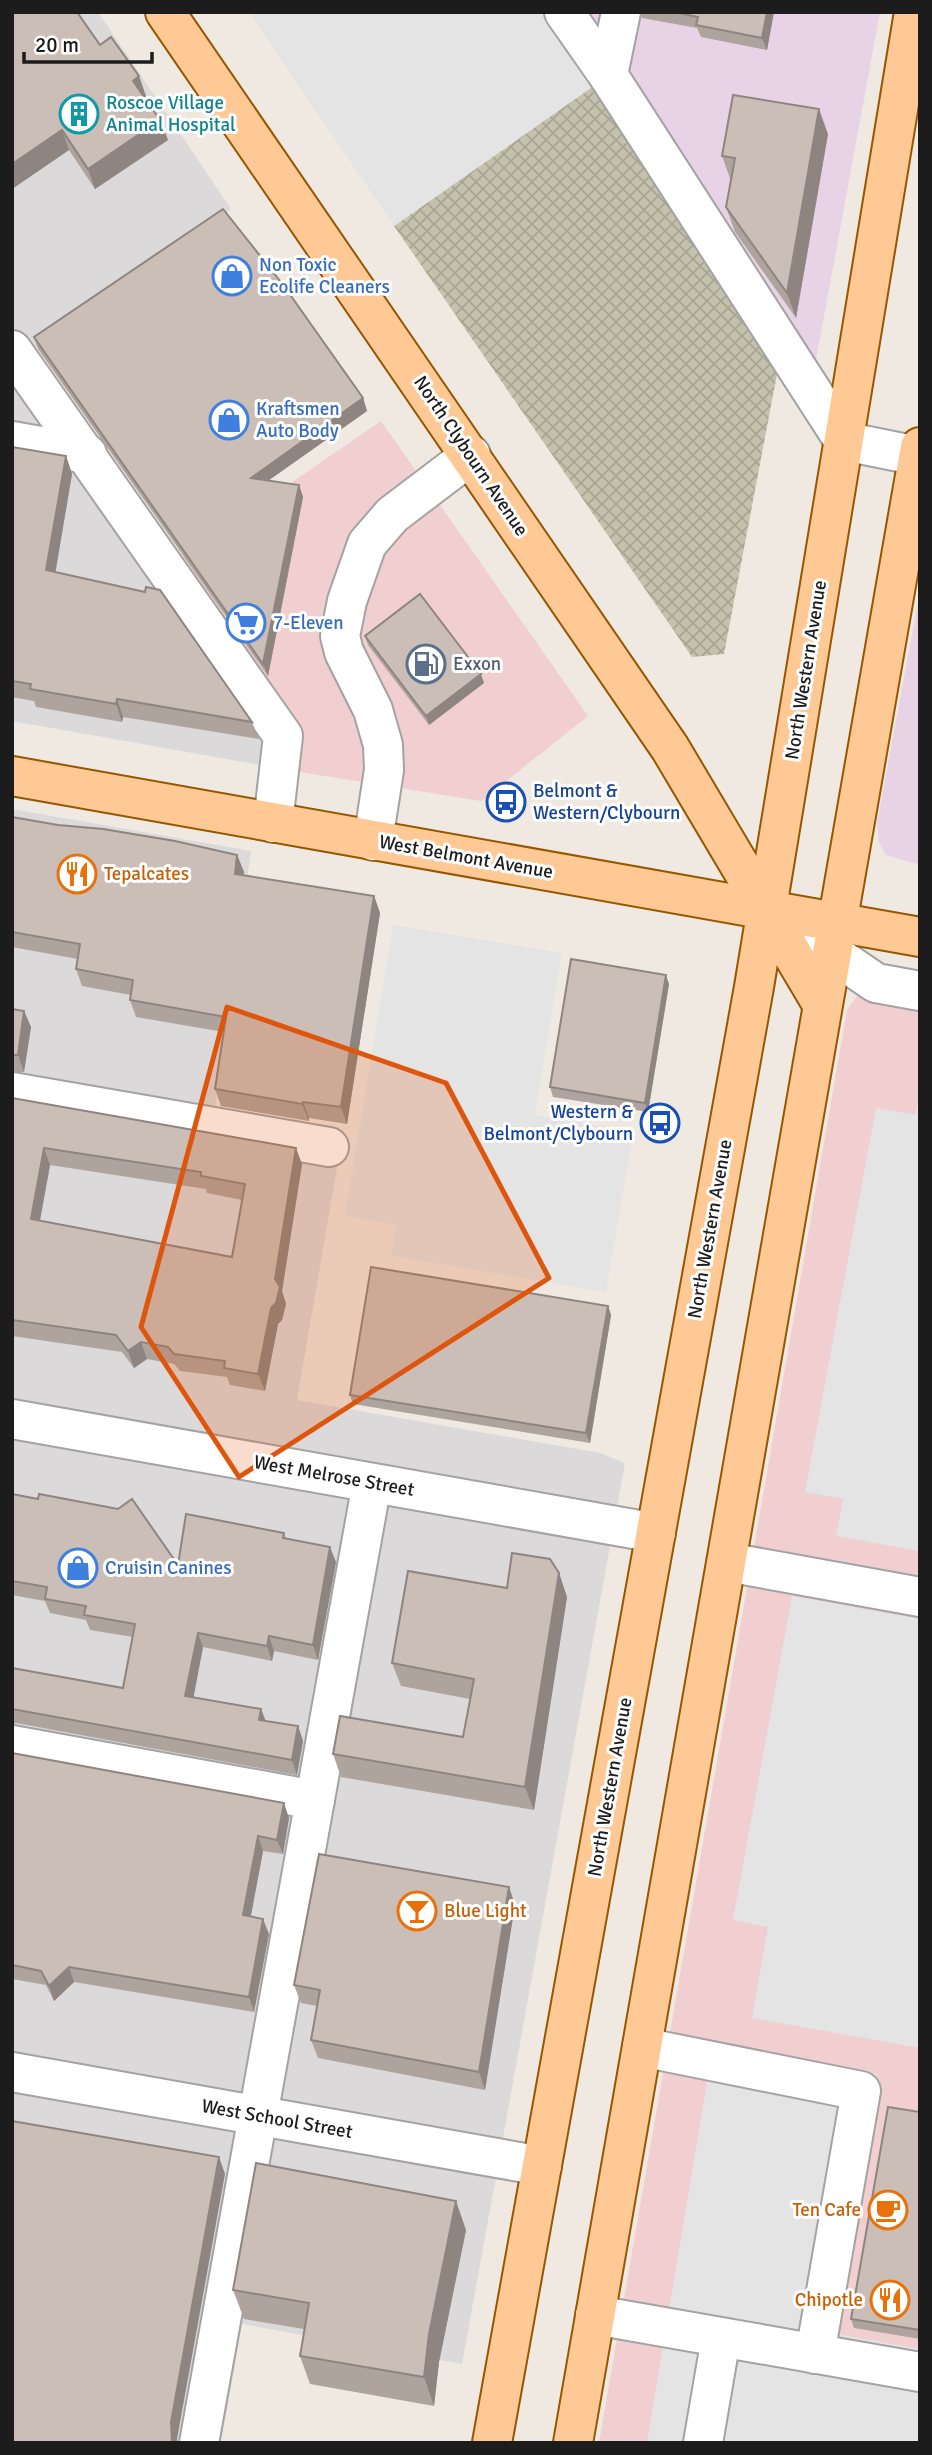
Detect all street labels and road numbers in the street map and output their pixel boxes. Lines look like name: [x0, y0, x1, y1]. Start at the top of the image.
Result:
street label: North Clybourn Avenue: [408, 371, 534, 541]
street label: North Western Avenue: [780, 578, 832, 762]
street label: West Belmont Avenue: [377, 830, 555, 884]
street label: North Western Avenue: [682, 1138, 738, 1320]
street label: West Melrose Street: [252, 1450, 416, 1502]
street label: North Western Avenue: [582, 1696, 638, 1878]
street label: West School Street: [200, 2094, 355, 2144]

